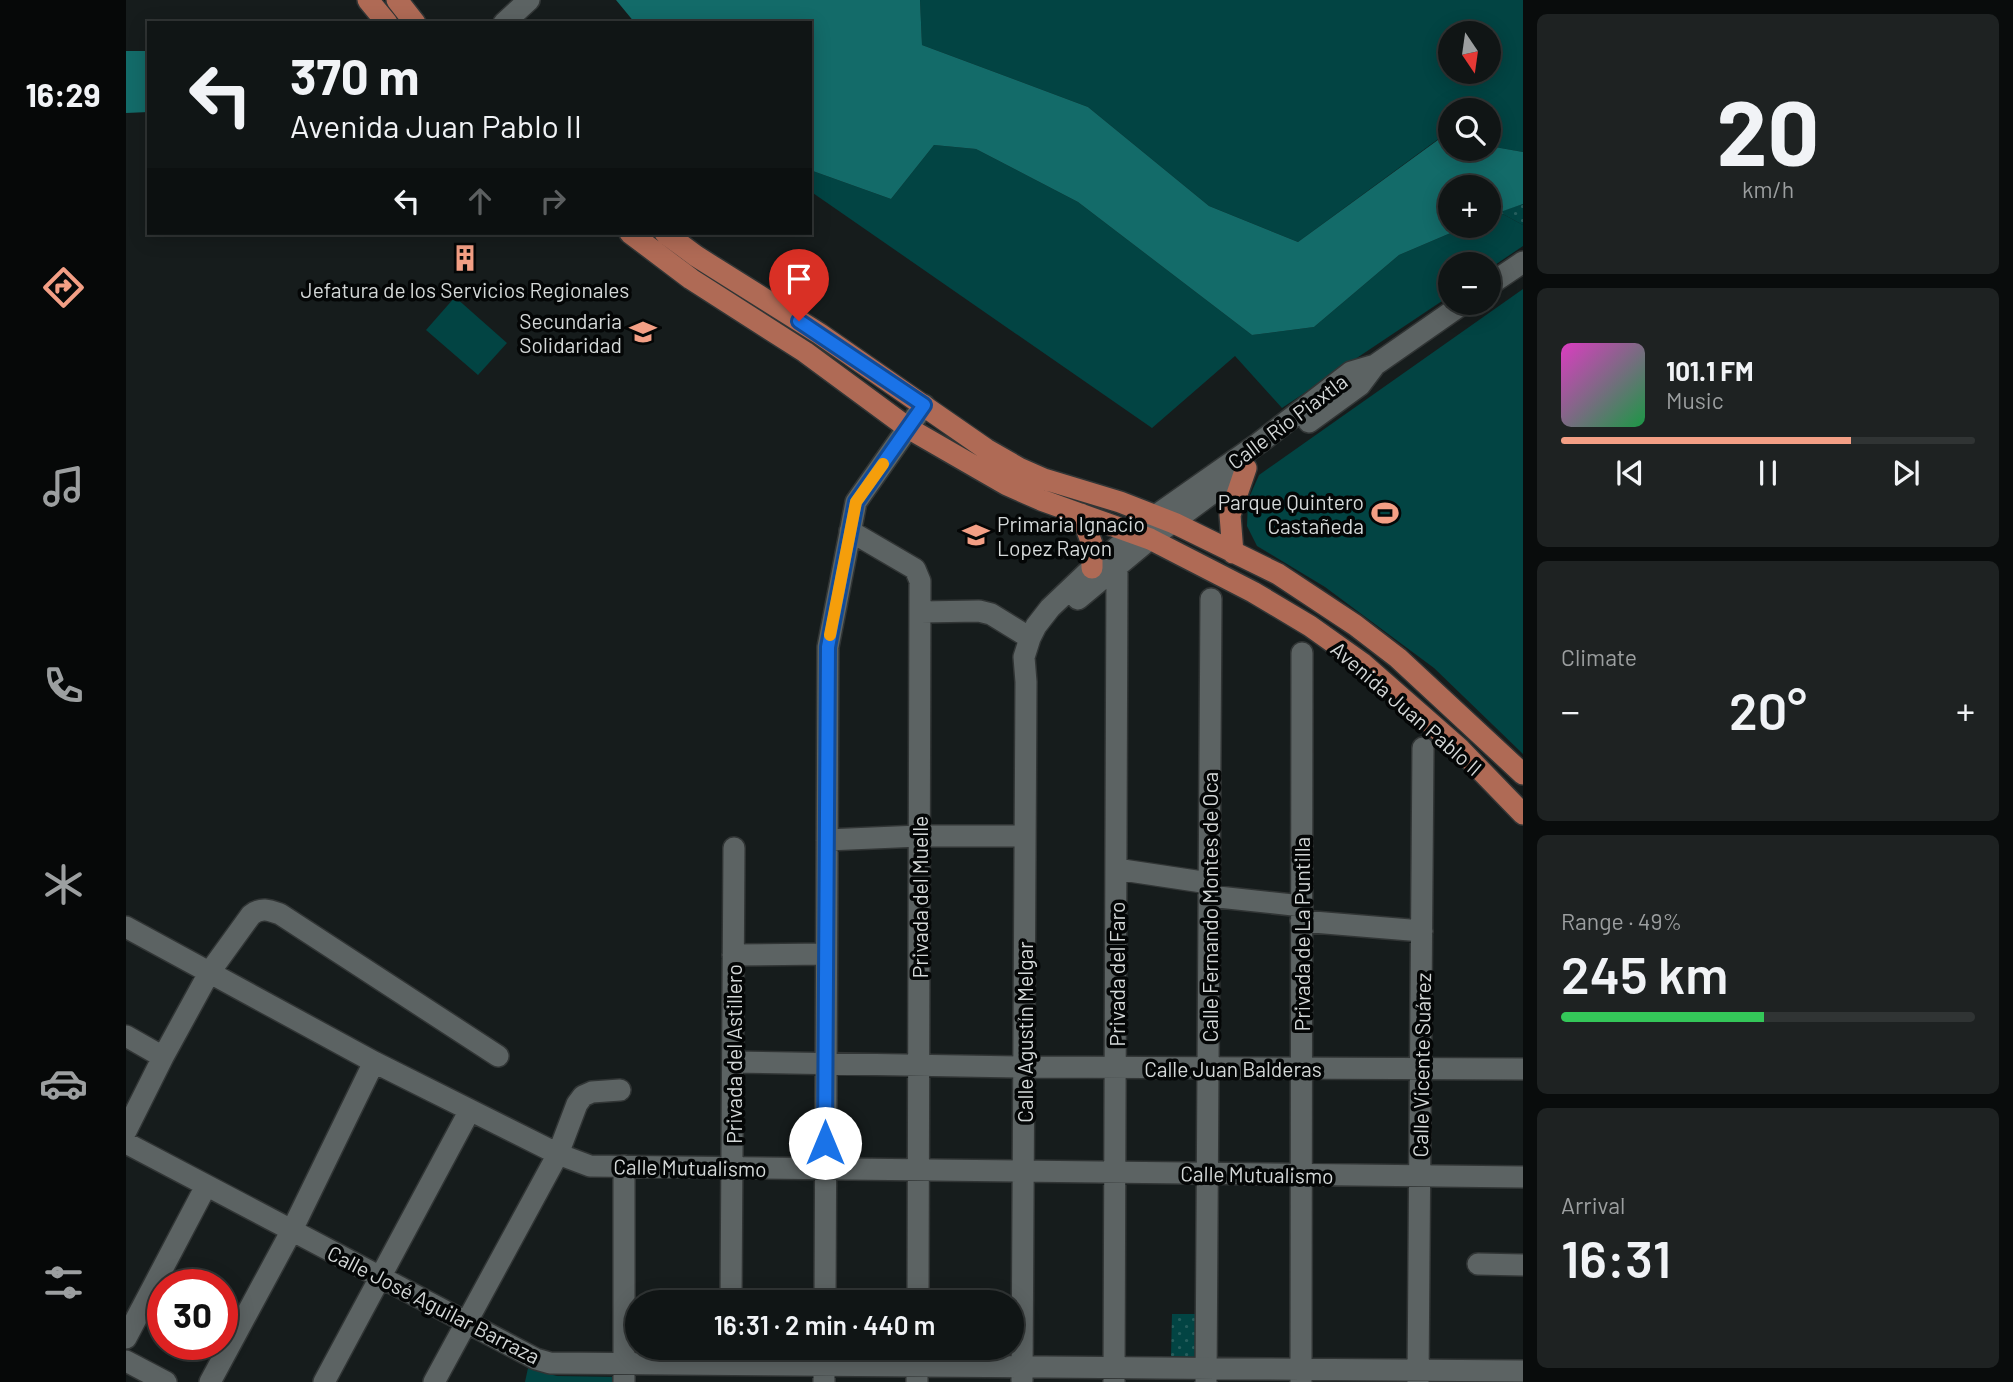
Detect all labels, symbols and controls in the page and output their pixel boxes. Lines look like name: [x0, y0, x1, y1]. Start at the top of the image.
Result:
north arrow: [1438, 21, 1502, 84]
map controls: [1438, 21, 1501, 315]
text: 370 m: [290, 46, 419, 105]
icon: left: [175, 49, 266, 140]
text: 16:29: [25, 75, 101, 113]
text: 20: [1717, 75, 1819, 184]
button: search: [1438, 98, 1501, 161]
text: Avenida Juan Pablo II: [290, 106, 582, 144]
button: +: [1438, 175, 1501, 238]
text: km/h: [1742, 175, 1794, 203]
icon: left: [388, 182, 426, 220]
icon: ahead: [461, 182, 499, 220]
icon: right: [534, 182, 572, 220]
building icon: Jefatura de los Servicios Regionales: [450, 243, 480, 273]
pin: [769, 249, 829, 321]
button: −: [1438, 252, 1501, 315]
icon: arrive: [780, 260, 818, 298]
icon: directions: [39, 263, 88, 312]
place label: Jefatura de los Servicios Regionales: [301, 277, 629, 302]
place label: Secundaria Solidaridad: [519, 308, 622, 357]
school or university icon: Secundaria Solidaridad: [628, 317, 658, 347]
text: 101.1 FM: [1666, 355, 1754, 386]
street label: Calle Río Piaxtla: [1222, 368, 1352, 474]
text: Music: [1666, 386, 1724, 414]
icon: previous: [1611, 454, 1649, 492]
icon: pause: [1749, 454, 1787, 492]
icon: next: [1887, 454, 1925, 492]
icon: music: [39, 462, 88, 511]
place label: Parque Quintero Castañeda: [1218, 489, 1364, 538]
sports icon: Parque Quintero Castañeda: [1370, 498, 1400, 528]
place label: Primaria Ignacio Lopez Rayon: [997, 511, 1145, 560]
school or university icon: Primaria Ignacio Lopez Rayon: [961, 520, 991, 550]
street label: Avenida Juan Pablo II: [1327, 636, 1487, 780]
text: Climate: [1561, 643, 1637, 671]
icon: phone: [39, 661, 88, 710]
text: 20°: [1729, 678, 1807, 740]
text: −: [1561, 687, 1580, 733]
text: +: [1956, 687, 1975, 733]
street label: Calle Fernando Montes de Oca: [1197, 772, 1222, 1042]
street label: Privada del Muelle: [907, 816, 932, 978]
street label: Privada de La Puntilla: [1289, 837, 1314, 1031]
icon: climate: [39, 860, 88, 909]
street label: Privada del Faro: [1104, 902, 1129, 1046]
text: Range · 49%: [1561, 907, 1682, 935]
street label: Calle Agustín Melgar: [1012, 941, 1037, 1123]
text: 245 km: [1561, 942, 1728, 1004]
street label: Privada del Astillero: [721, 964, 746, 1144]
street label: Calle Vicente Suárez: [1407, 973, 1435, 1157]
street label: Calle Juan Balderas: [1144, 1056, 1322, 1081]
icon: car: [39, 1059, 88, 1108]
position arrow: [788, 1106, 862, 1180]
street label: Calle Mutualismo: [613, 1153, 767, 1181]
street label: Calle Mutualismo: [1180, 1160, 1334, 1188]
text: Arrival: [1561, 1191, 1625, 1219]
text: 16:31: [1561, 1226, 1671, 1288]
street label: Calle José Aguilar Barraza: [324, 1240, 544, 1368]
icon: filters: [39, 1258, 88, 1307]
speed limit sign: 30: [147, 1269, 238, 1360]
text: 16:31 · 2 min · 440 m: [714, 1309, 935, 1340]

